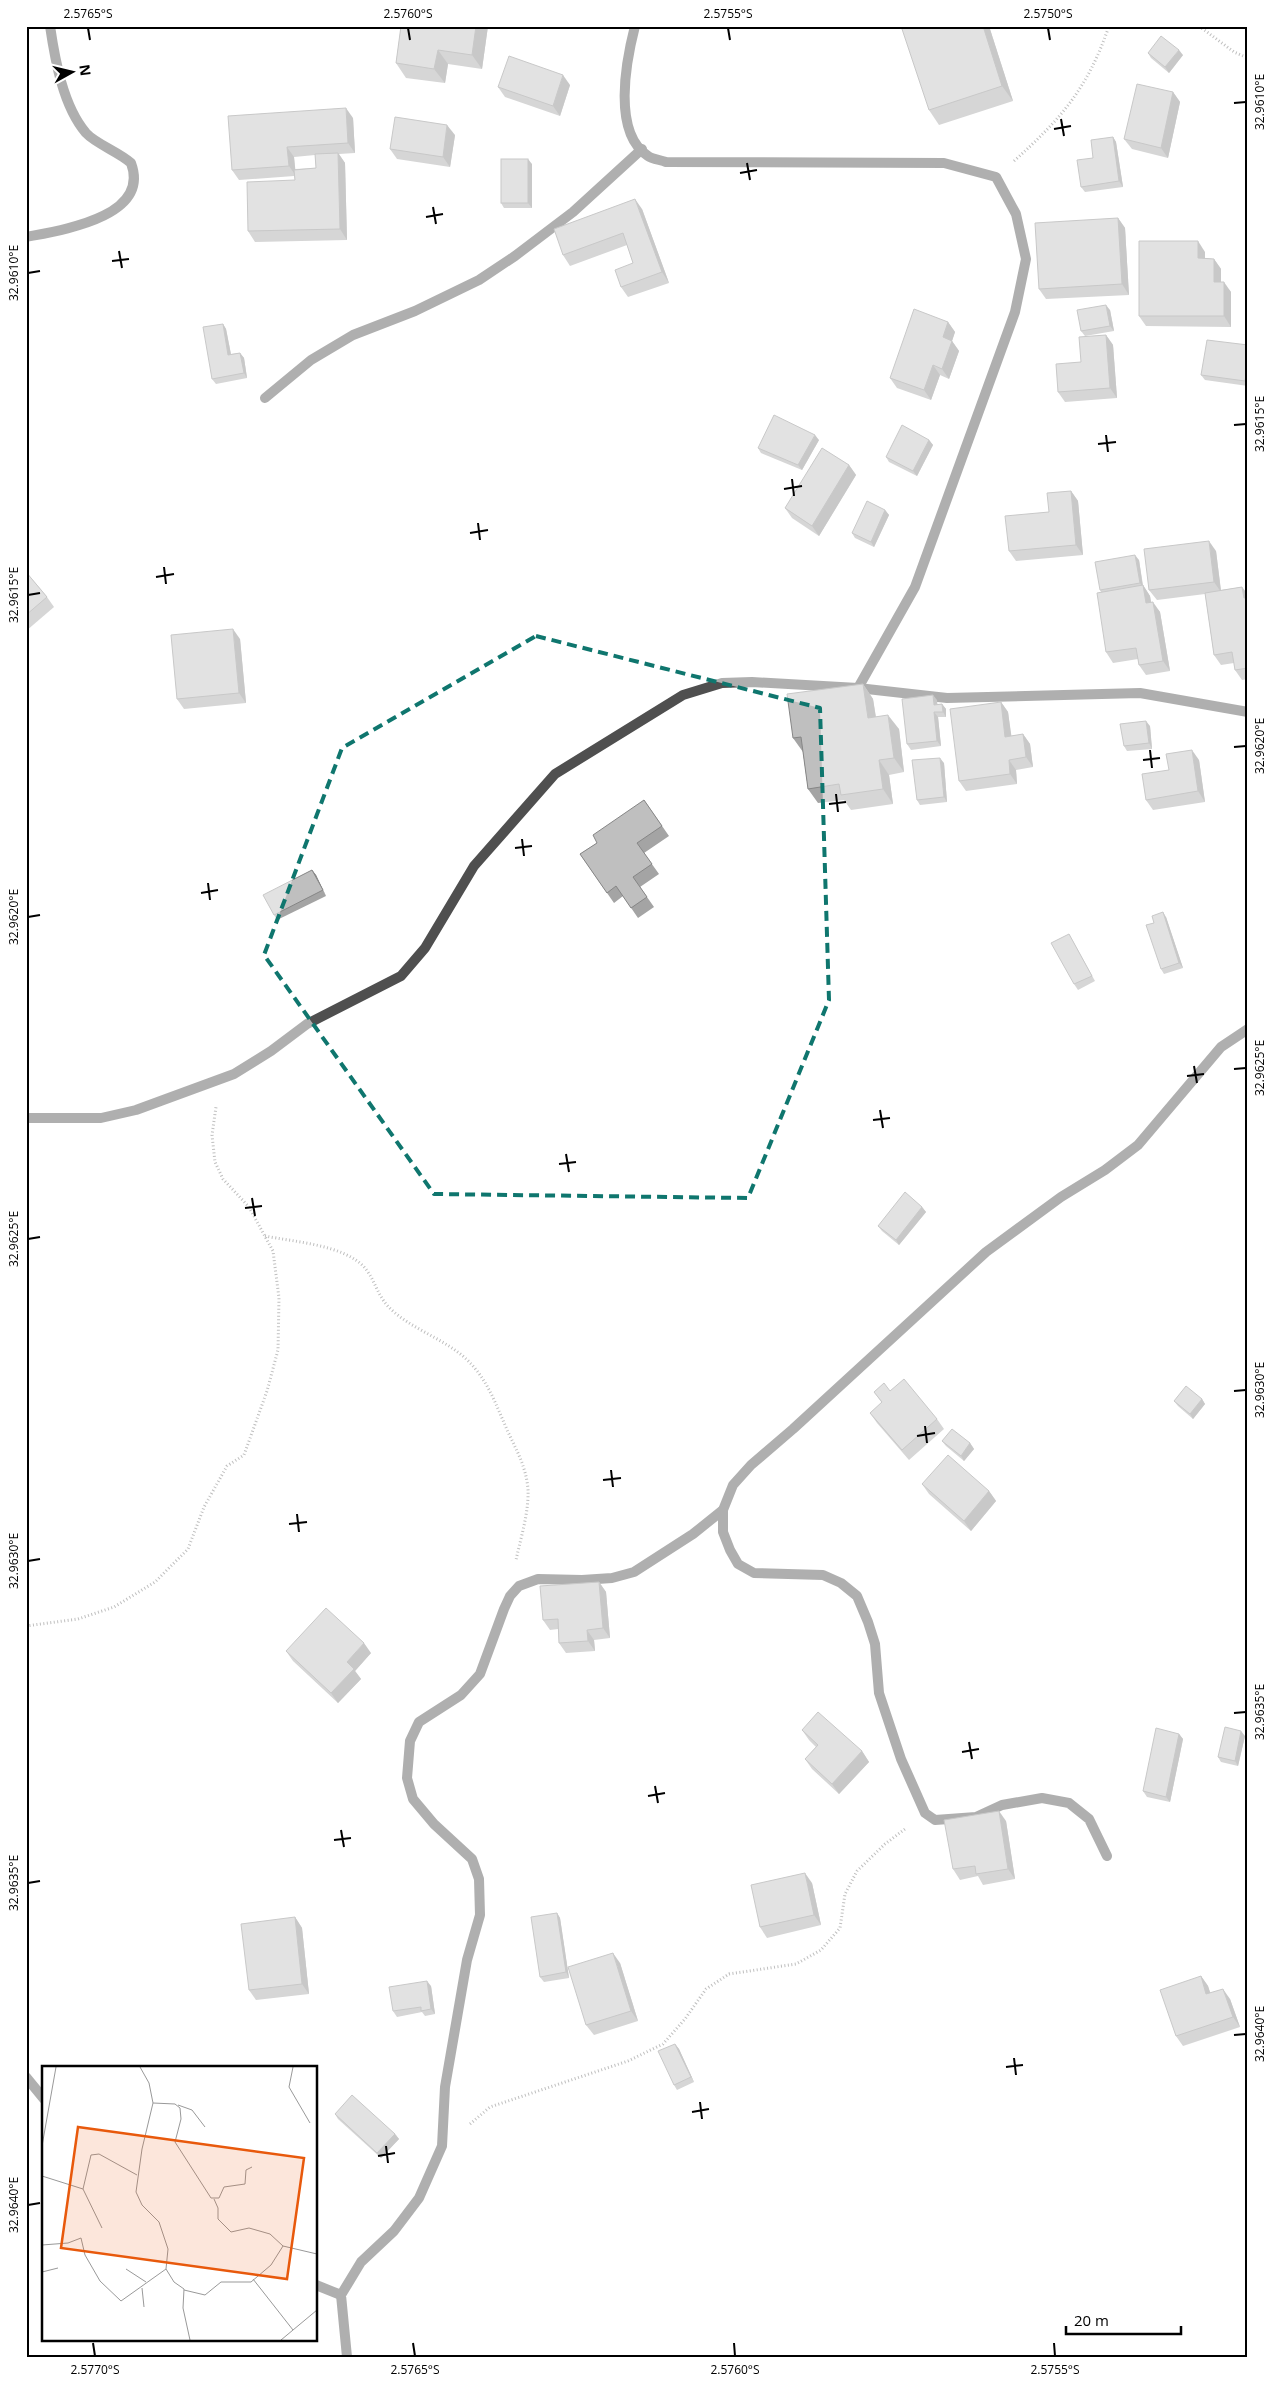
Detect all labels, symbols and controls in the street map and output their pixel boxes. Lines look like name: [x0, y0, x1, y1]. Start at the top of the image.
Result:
text: 2.5765°S: [63, 5, 113, 22]
text: 2.5760°S: [383, 5, 433, 22]
text: 2.5755°S: [703, 5, 753, 22]
text: 2.5750°S: [1023, 5, 1073, 22]
north arrow: [48, 48, 98, 98]
text: N: [75, 63, 96, 77]
text: 32.9610°E: [1251, 74, 1268, 130]
text: 32.9610°E: [5, 245, 22, 301]
text: 32.9615°E: [1251, 396, 1268, 452]
text: 32.9615°E: [5, 567, 22, 623]
text: 32.9620°E: [1251, 718, 1268, 774]
text: 32.9620°E: [5, 889, 22, 945]
text: 32.9625°E: [1251, 1040, 1268, 1096]
text: 32.9625°E: [5, 1211, 22, 1267]
text: 32.9630°E: [1251, 1362, 1268, 1418]
text: 32.9630°E: [5, 1533, 22, 1589]
text: 32.9635°E: [1251, 1684, 1268, 1740]
text: 32.9635°E: [5, 1855, 22, 1911]
text: 32.9640°E: [1251, 2006, 1268, 2062]
inset map: [42, 2066, 318, 2340]
text: 32.9640°E: [5, 2177, 22, 2233]
scale bar: [1066, 2303, 1182, 2335]
text: 20 m: [1074, 2310, 1109, 2330]
text: 2.5770°S: [70, 2361, 120, 2378]
text: 2.5765°S: [390, 2361, 440, 2378]
text: 2.5760°S: [710, 2361, 760, 2378]
text: 2.5755°S: [1030, 2361, 1080, 2378]

